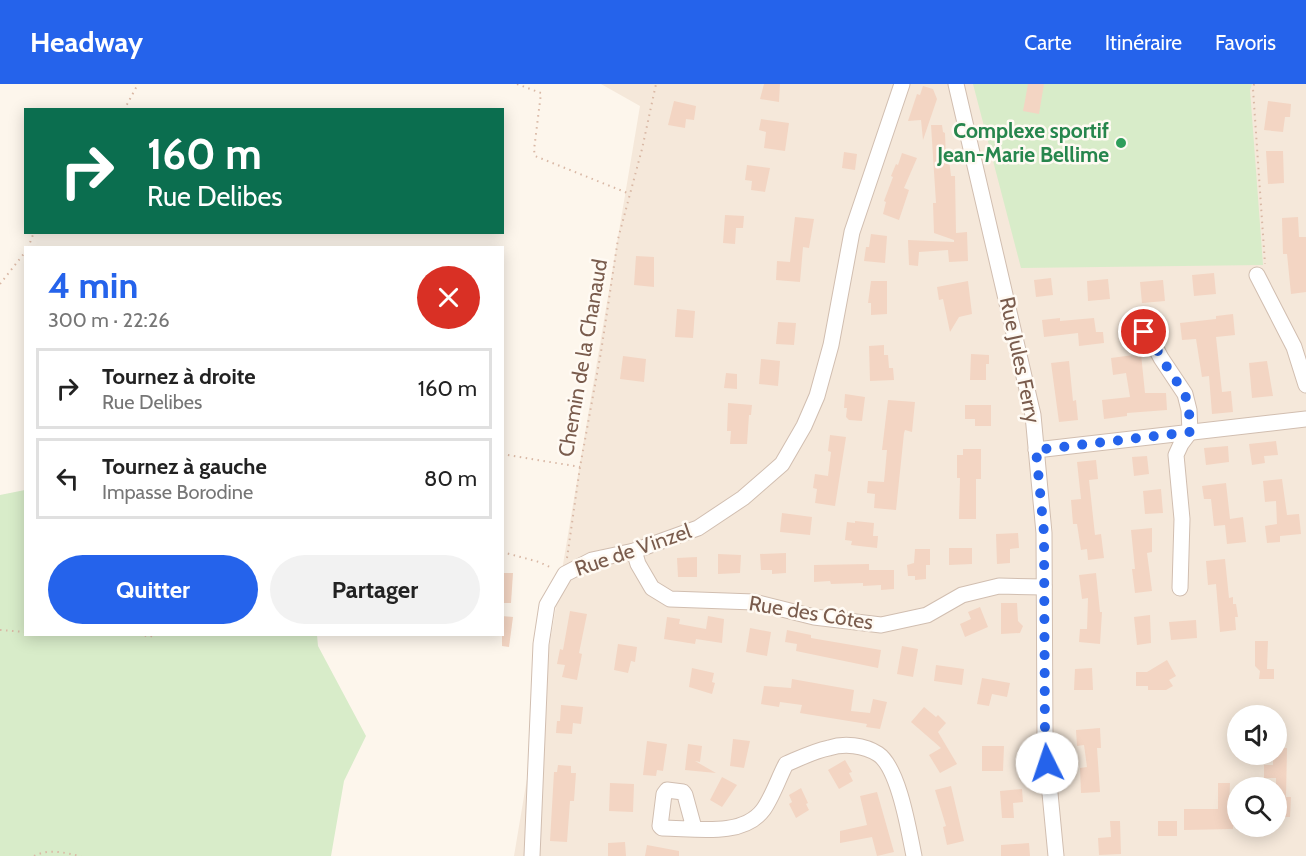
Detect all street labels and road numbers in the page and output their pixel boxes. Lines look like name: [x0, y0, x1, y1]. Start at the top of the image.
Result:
street label: Chemin de la Chanaud: [553, 257, 612, 459]
street label: Rue Jules Ferry: [995, 294, 1046, 426]
street label: Rue de Vinzel: [571, 518, 694, 581]
street label: Rue des Côtes: [747, 590, 875, 635]

